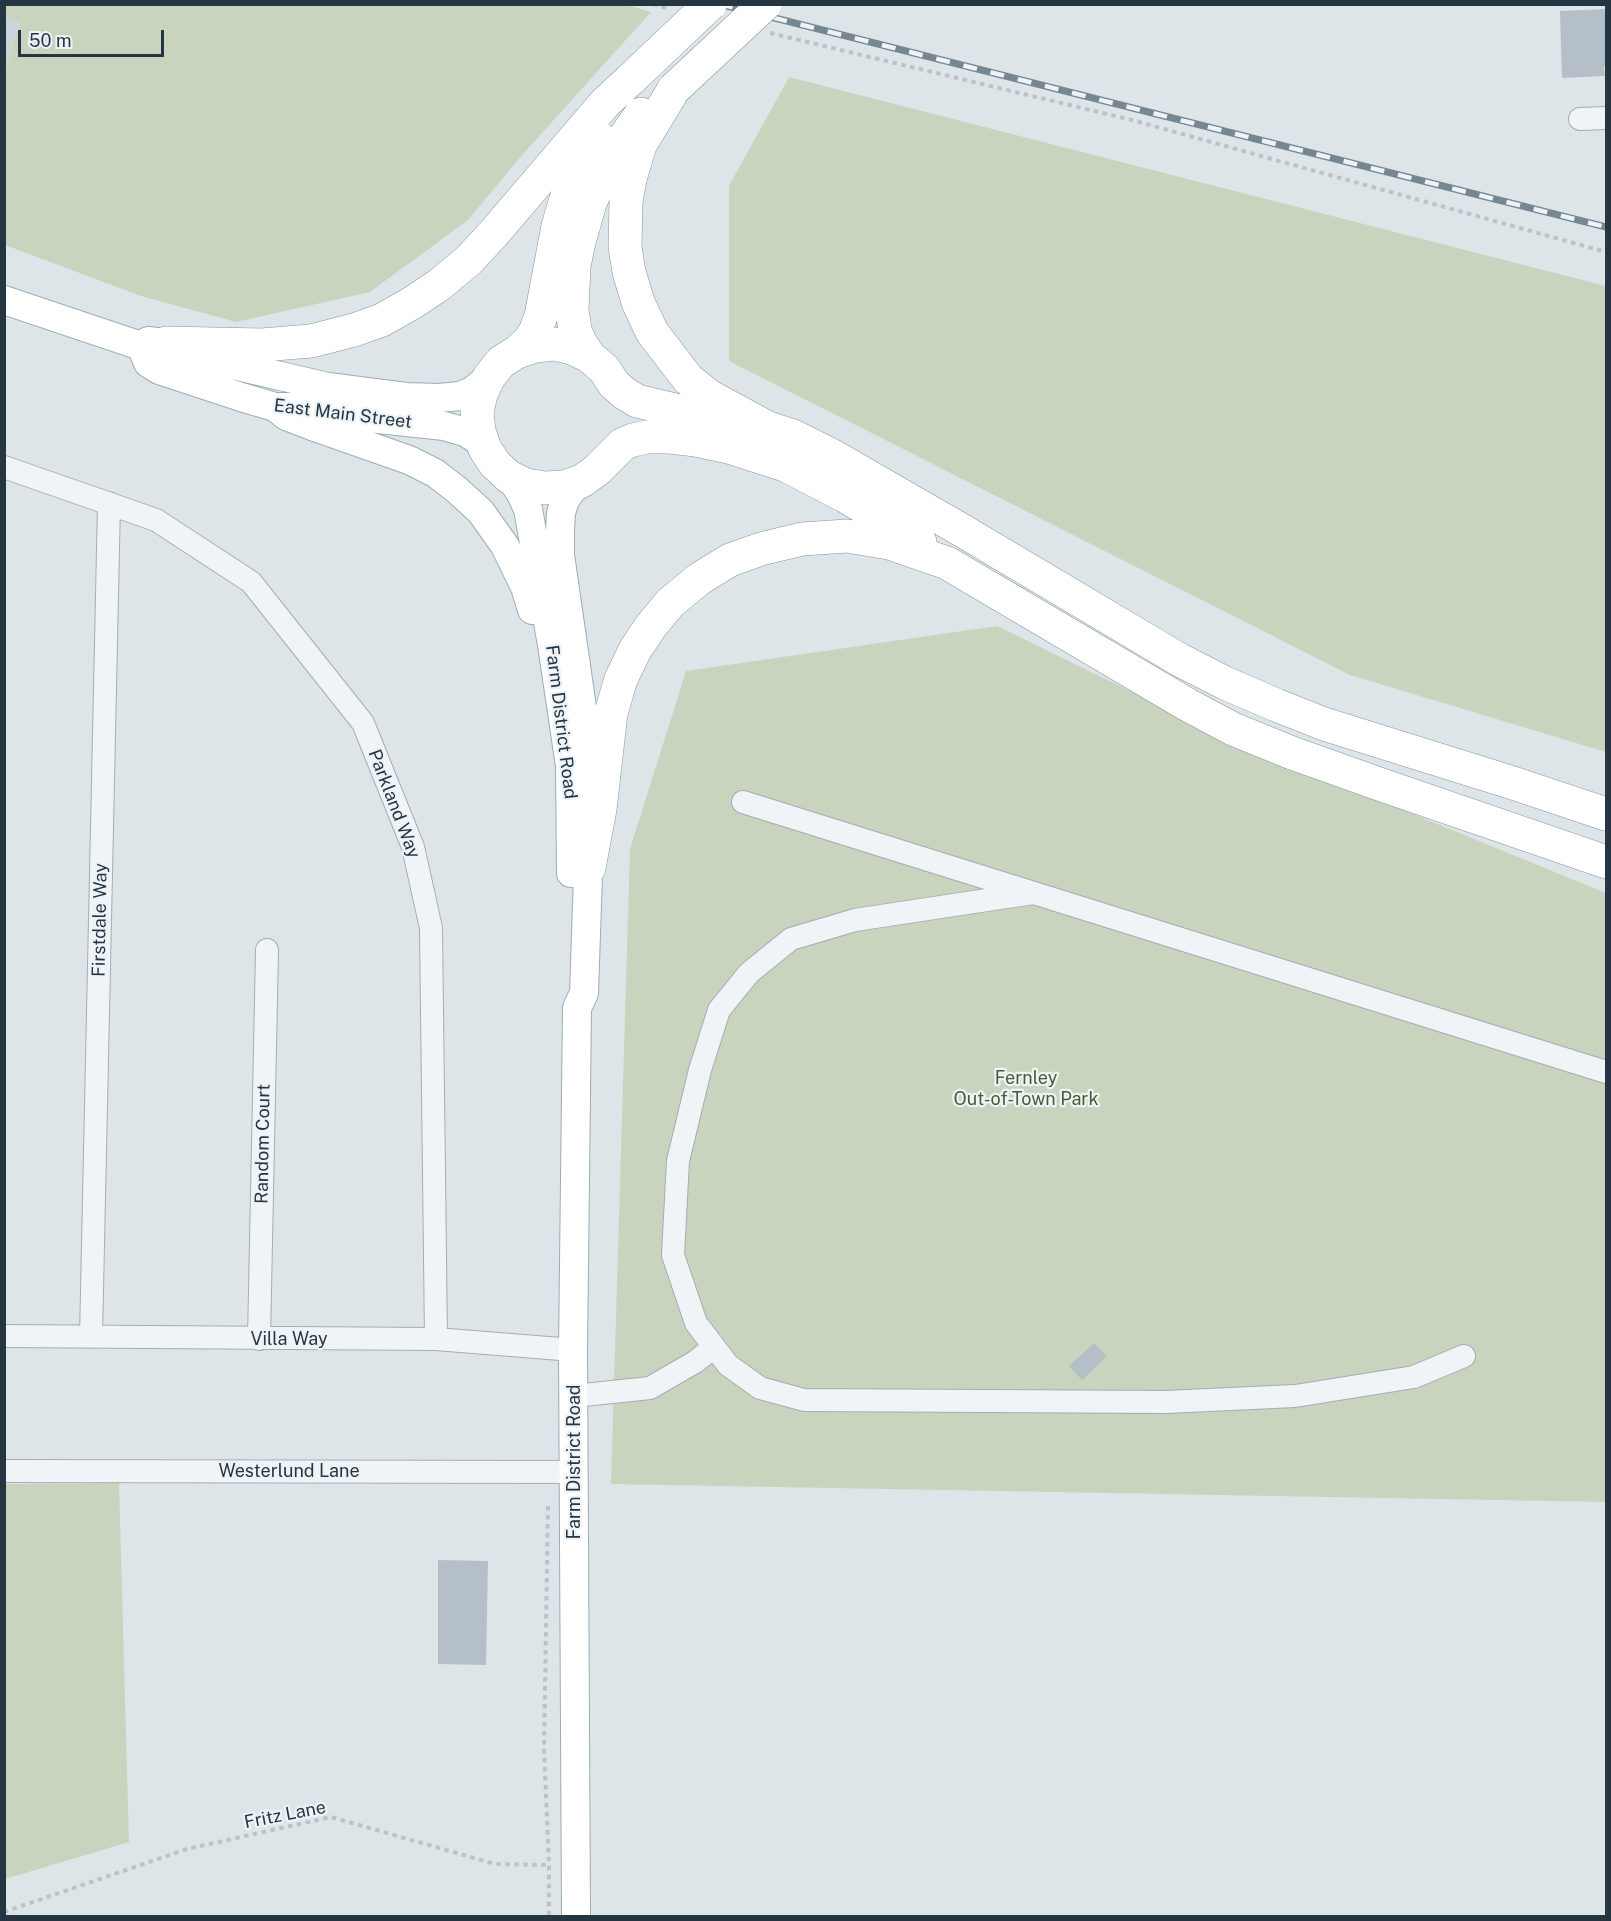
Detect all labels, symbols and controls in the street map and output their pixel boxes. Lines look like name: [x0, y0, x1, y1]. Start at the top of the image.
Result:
scale bar: [21, 18, 166, 56]
text: 50 m: [29, 30, 72, 51]
street label: East Main Street: [273, 395, 413, 433]
street label: Farm District Road: [541, 644, 581, 800]
street label: Parkland Way: [363, 747, 425, 861]
street label: Firstdale Way: [88, 863, 112, 977]
park label: Fernley Out-of-Town Park: [953, 1067, 1099, 1110]
street label: Random Court: [251, 1084, 275, 1204]
street label: Villa Way: [250, 1328, 328, 1350]
street label: Farm District Road: [563, 1384, 585, 1540]
street label: Westerlund Lane: [218, 1460, 360, 1482]
street label: Fritz Lane: [242, 1796, 328, 1834]

